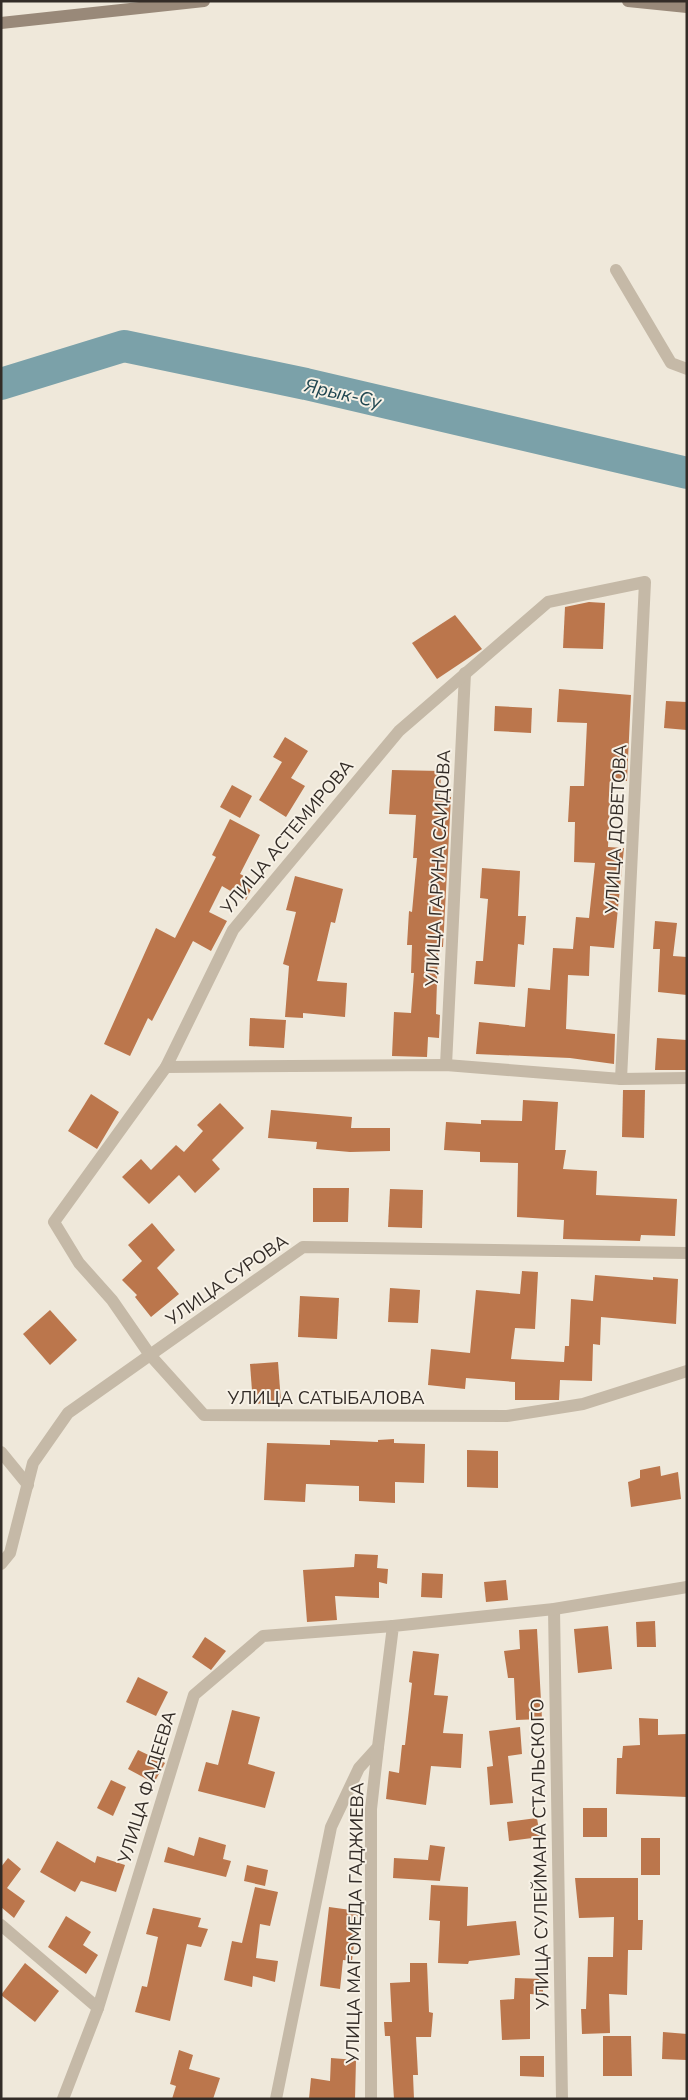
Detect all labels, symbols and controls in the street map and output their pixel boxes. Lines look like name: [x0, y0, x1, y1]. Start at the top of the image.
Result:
water label: Ярык-Су: [302, 372, 385, 416]
street label: УЛИЦА ДОВЕТОВА: [600, 744, 632, 915]
street label: УЛИЦА ГАРУНА САИДОВА: [420, 749, 456, 988]
street label: УЛИЦА АСТЕМИРОВА: [214, 755, 359, 920]
street label: УЛИЦА СУРОВА: [160, 1229, 293, 1332]
street label: УЛИЦА САТЫБАЛОВА: [226, 1386, 425, 1410]
street label: УЛИЦА СУЛЕЙМАНА СТАЛЬСКОГО: [525, 1698, 555, 2011]
street label: УЛИЦА ФАДЕЕВА: [112, 1708, 182, 1867]
street label: УЛИЦА МАГОМЕДА ГАДЖИЕВА: [341, 1782, 369, 2065]

